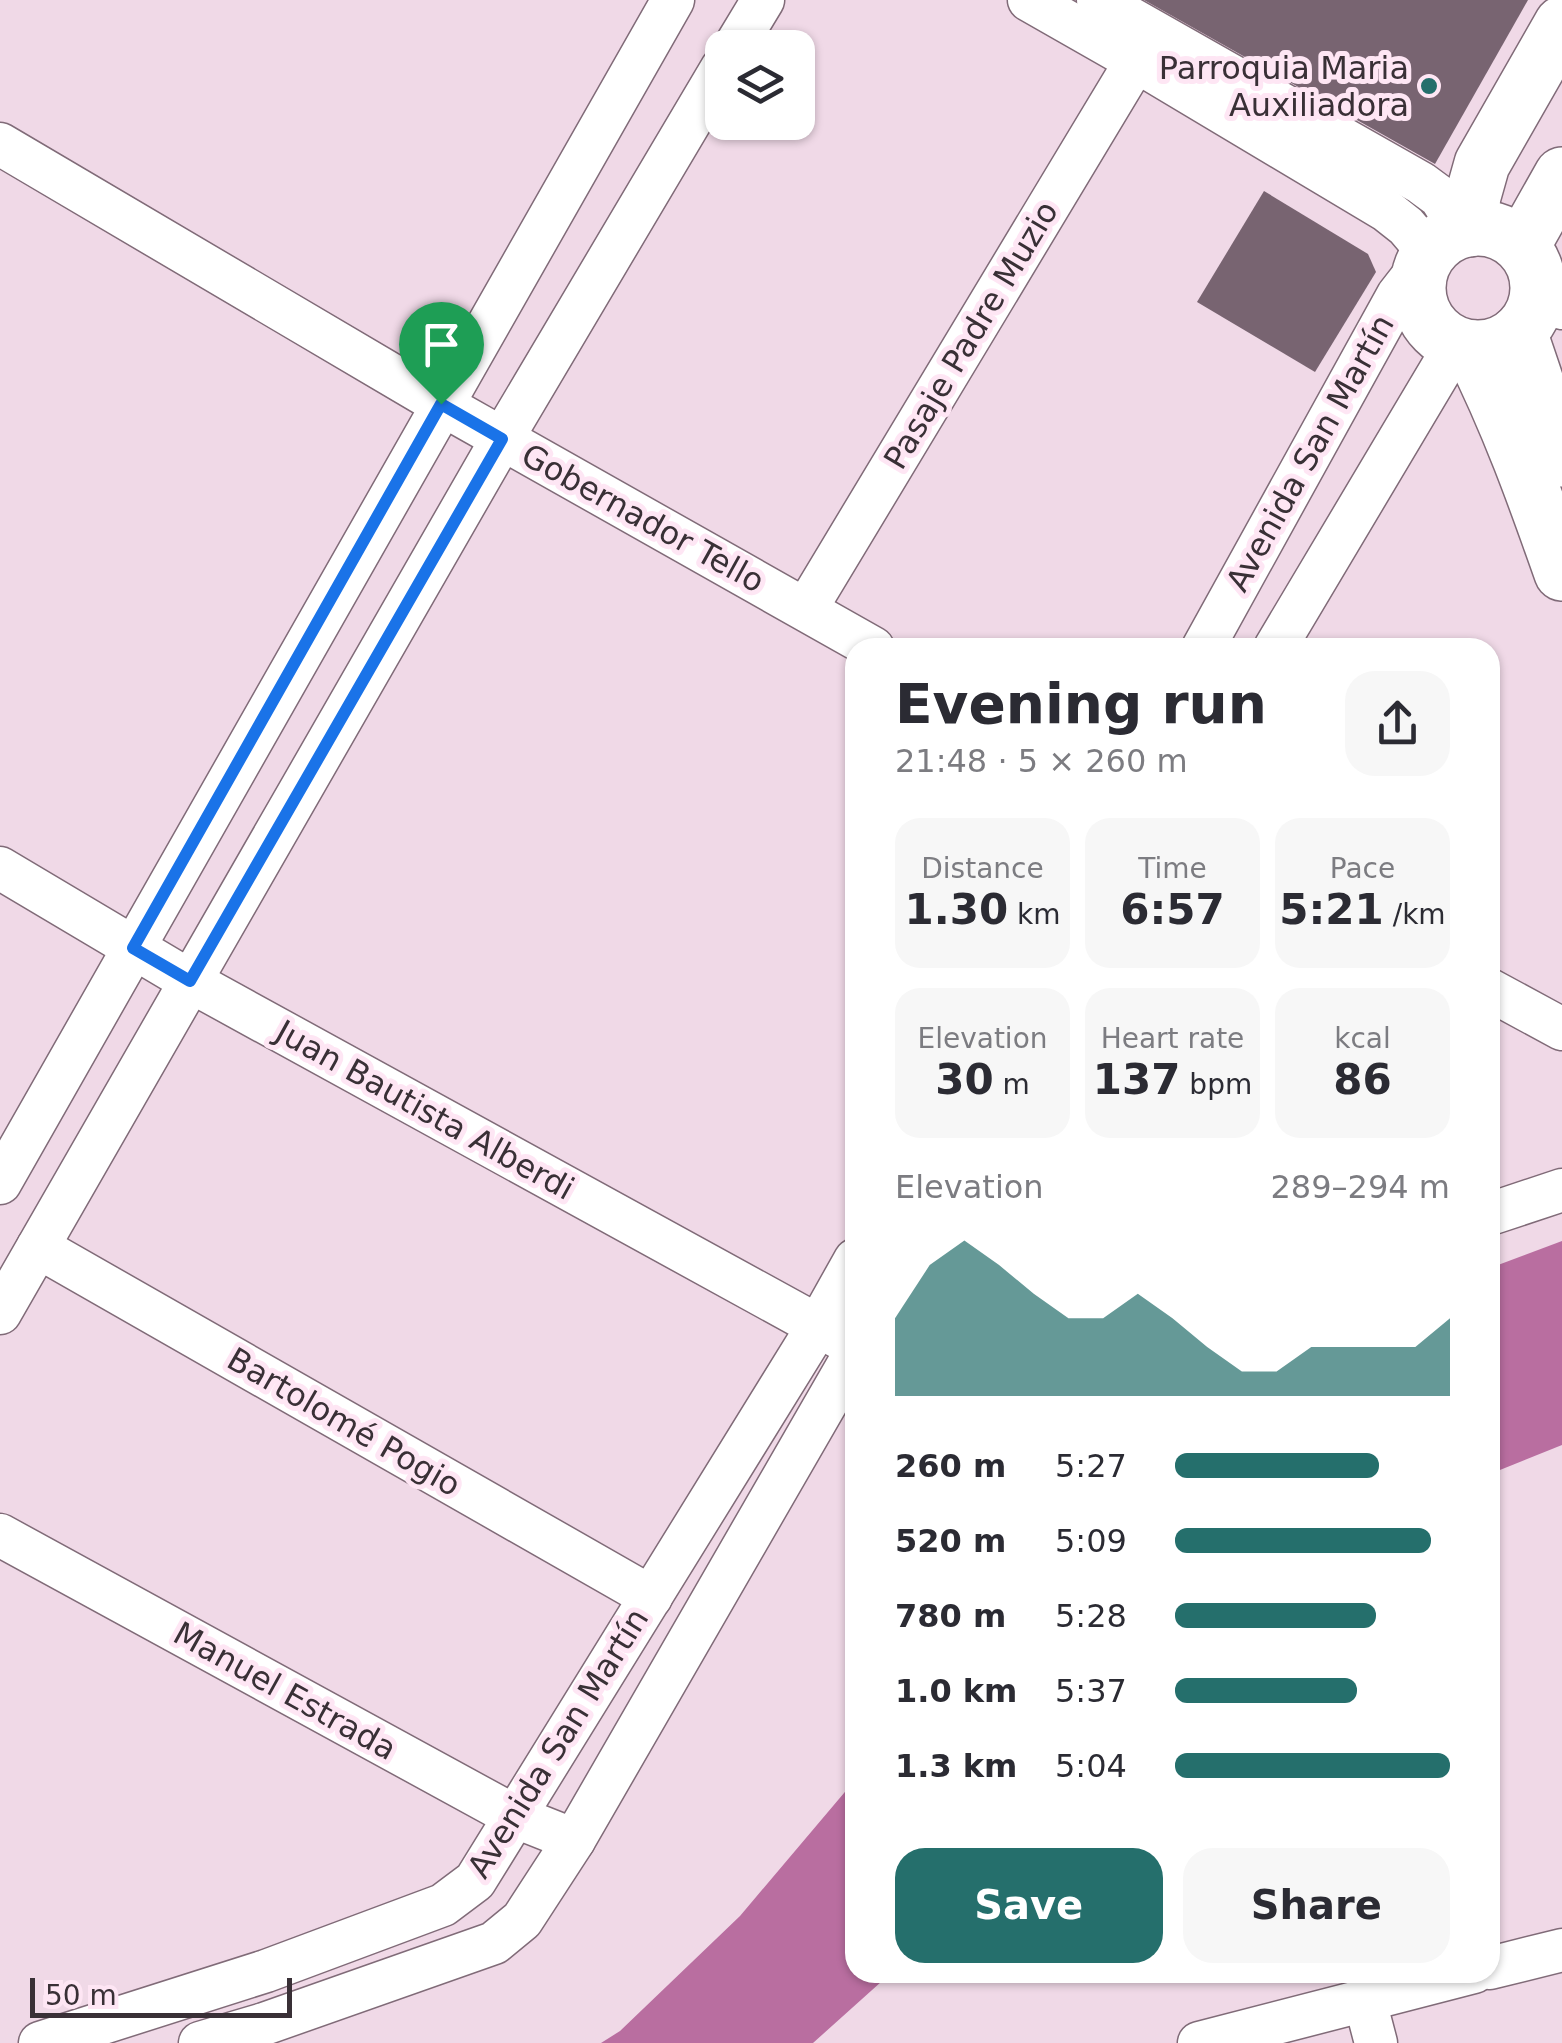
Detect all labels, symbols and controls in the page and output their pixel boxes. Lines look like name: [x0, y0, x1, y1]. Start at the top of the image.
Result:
map controls: [705, 30, 815, 140]
button: layers: [705, 30, 815, 140]
place label: Parroquia Maria Auxiliadora: [1159, 49, 1409, 124]
marker: Parroquia Maria Auxiliadora: [1418, 75, 1440, 97]
street label: Pasaje Padre Muzio: [876, 194, 1066, 476]
pin: [399, 302, 484, 405]
street label: Avenida San Martín: [1218, 308, 1402, 598]
icon: arrive: [414, 317, 469, 372]
street label: Gobernador Tello: [515, 436, 771, 600]
button: share: [1345, 671, 1450, 776]
text: Evening run: [895, 672, 1267, 736]
text: 21:48 · 5 × 260 m: [895, 742, 1188, 780]
text: Distance: [921, 852, 1044, 885]
text: Time: [1138, 852, 1207, 885]
text: Pace: [1330, 852, 1395, 885]
text: 1.30: [904, 885, 1008, 934]
text: 6:57: [1120, 885, 1225, 934]
text: 5:21: [1279, 885, 1384, 934]
text: km: [1008, 898, 1061, 931]
text: /km: [1384, 898, 1446, 931]
street label: Juan Bautista Alberdi: [268, 1011, 581, 1208]
text: Elevation: [917, 1022, 1048, 1055]
text: Heart rate: [1101, 1022, 1244, 1055]
text: kcal: [1334, 1022, 1391, 1055]
text: 30: [935, 1055, 994, 1104]
text: 137: [1093, 1055, 1180, 1104]
text: 86: [1333, 1055, 1392, 1104]
text: m: [994, 1068, 1030, 1101]
text: bpm: [1180, 1068, 1252, 1101]
text: Elevation: [895, 1168, 1044, 1206]
text: 289–294 m: [1271, 1168, 1450, 1206]
street label: Bartolomé Pogio: [221, 1340, 467, 1504]
text: 260 m: [895, 1447, 1006, 1485]
text: 5:27: [1055, 1447, 1127, 1485]
text: 520 m: [895, 1522, 1006, 1560]
text: 5:09: [1055, 1522, 1127, 1560]
text: 780 m: [895, 1597, 1006, 1635]
text: 5:28: [1055, 1597, 1127, 1635]
street label: Avenida San Martín: [460, 1601, 656, 1885]
street label: Manuel Estrada: [167, 1614, 403, 1768]
text: 1.0 km: [895, 1672, 1017, 1710]
text: 5:37: [1055, 1672, 1127, 1710]
text: 1.3 km: [895, 1747, 1017, 1785]
text: 5:04: [1055, 1747, 1127, 1785]
button: Save: [895, 1848, 1163, 1963]
button: Share: [1183, 1848, 1450, 1963]
scale bar: [30, 1973, 292, 2018]
text: 50 m: [45, 1979, 117, 2012]

